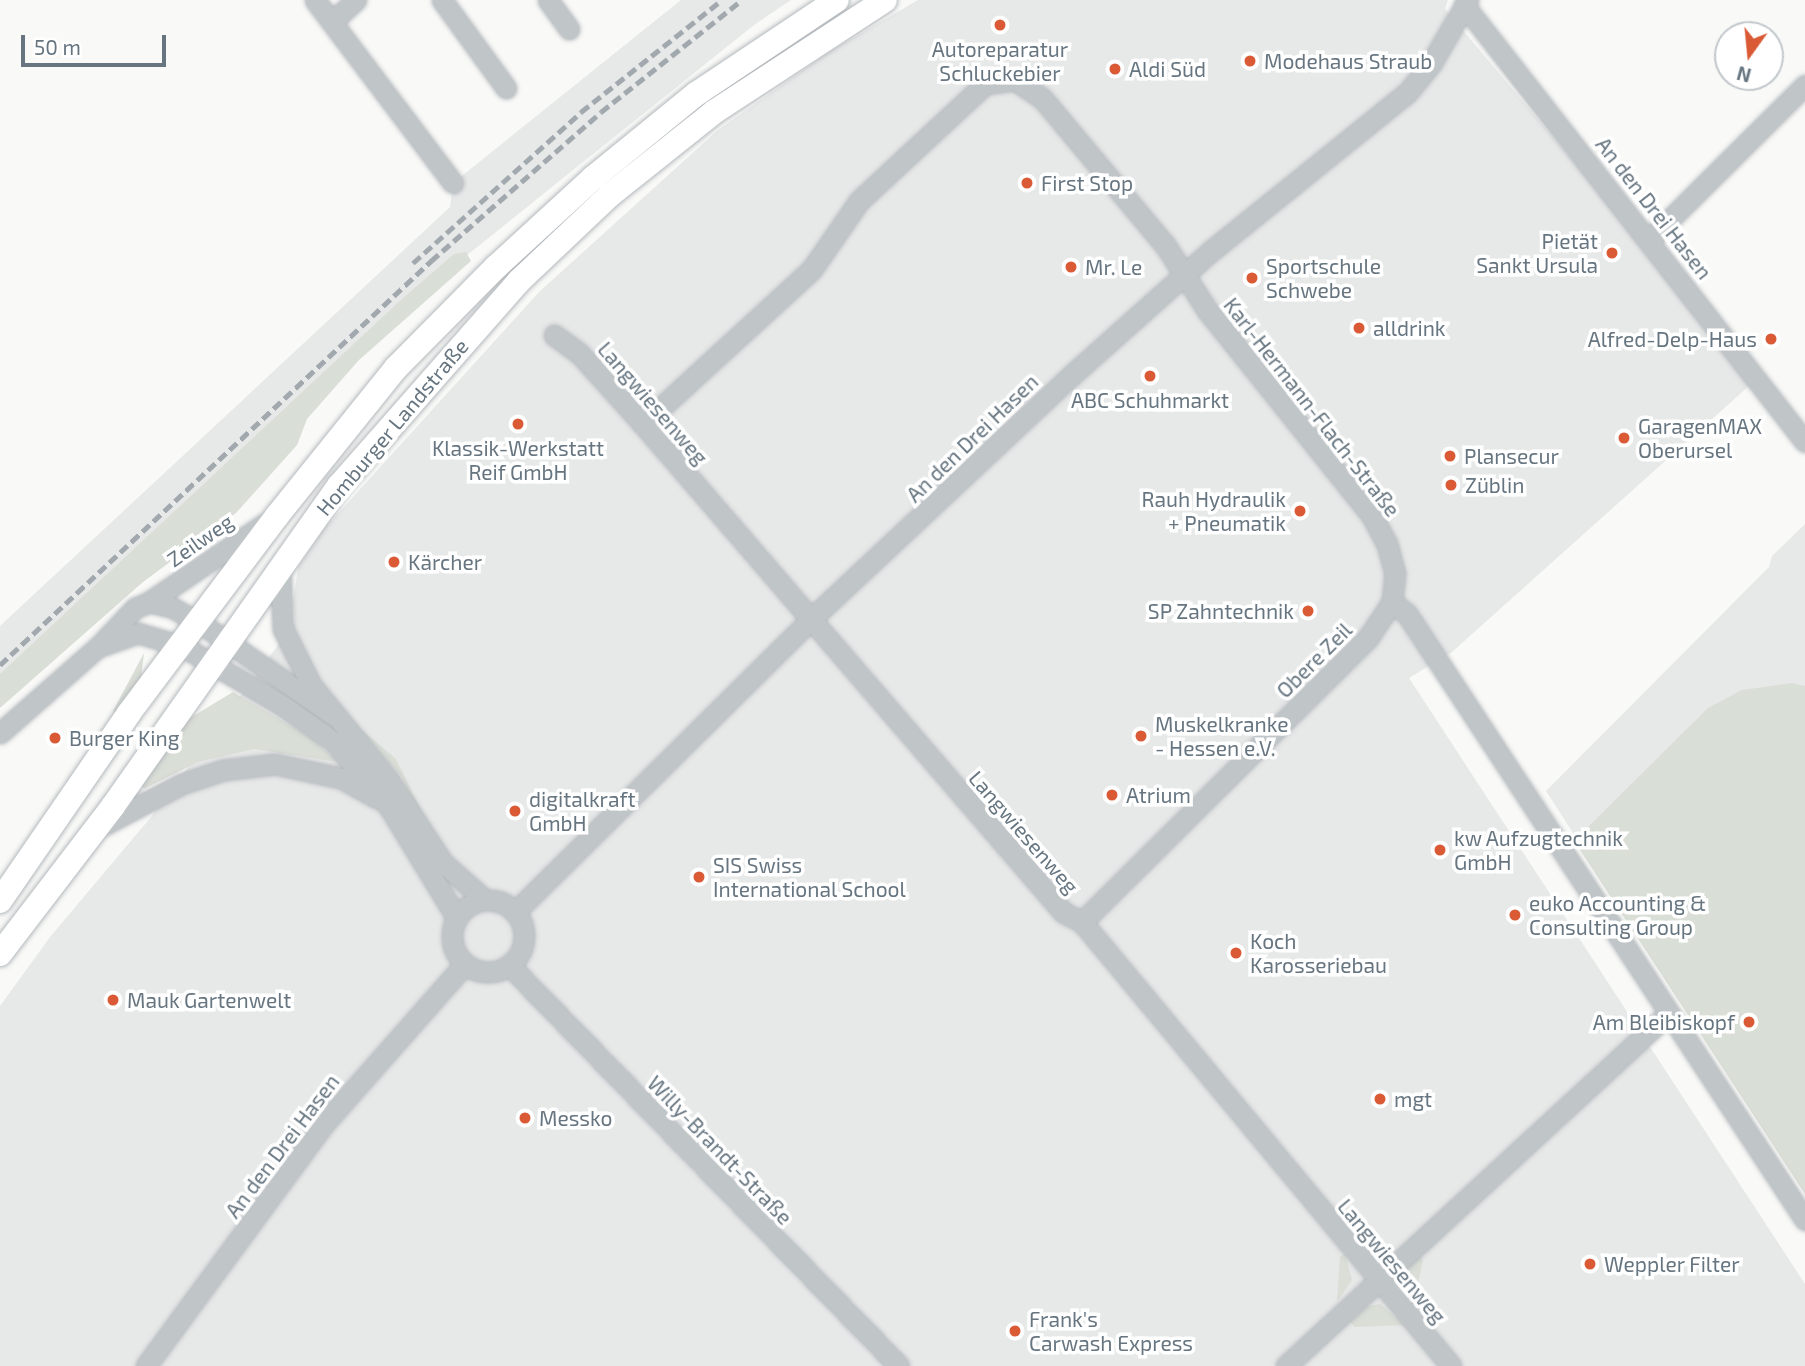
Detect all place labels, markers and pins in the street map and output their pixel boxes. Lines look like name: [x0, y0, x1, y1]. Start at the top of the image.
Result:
marker: Autoreparatur Schluckebier: [992, 17, 1008, 33]
place label: Autoreparatur Schluckebier: [932, 36, 1068, 86]
place label: Modehaus Straub: [1264, 48, 1432, 74]
marker: Modehaus Straub: [1242, 53, 1258, 69]
place label: Aldi Süd: [1129, 56, 1206, 82]
marker: Aldi Süd: [1107, 61, 1123, 77]
place label: First Stop: [1041, 170, 1133, 196]
marker: First Stop: [1019, 175, 1035, 191]
place label: Pietät Sankt Ursula: [1476, 228, 1598, 278]
marker: Pietät Sankt Ursula: [1604, 245, 1620, 261]
place label: Sportschule Schwebe: [1266, 253, 1381, 303]
place label: Mr. Le: [1085, 254, 1142, 280]
marker: Mr. Le: [1063, 259, 1079, 275]
marker: Sportschule Schwebe: [1244, 270, 1260, 286]
place label: alldrink: [1373, 315, 1446, 341]
marker: alldrink: [1351, 320, 1367, 336]
place label: Alfred-Delp-Haus: [1588, 326, 1757, 352]
marker: Alfred-Delp-Haus: [1763, 331, 1779, 347]
marker: ABC Schuhmarkt: [1142, 368, 1158, 384]
place label: ABC Schuhmarkt: [1071, 387, 1229, 413]
place label: GaragenMAX Oberursel: [1638, 413, 1762, 463]
marker: Klassik-Werkstatt Reif GmbH: [510, 416, 526, 432]
marker: GaragenMAX Oberursel: [1616, 430, 1632, 446]
place label: Klassik-Werkstatt Reif GmbH: [432, 435, 604, 485]
place label: Plansecur: [1464, 443, 1559, 469]
marker: Plansecur: [1442, 448, 1458, 464]
place label: Züblin: [1465, 472, 1524, 498]
marker: Züblin: [1443, 477, 1459, 493]
place label: Rauh Hydraulik + Pneumatik: [1142, 486, 1286, 536]
marker: Rauh Hydraulik + Pneumatik: [1292, 503, 1308, 519]
place label: Kärcher: [408, 549, 482, 575]
marker: Kärcher: [386, 554, 402, 570]
place label: SP Zahntechnik: [1147, 598, 1294, 624]
marker: SP Zahntechnik: [1300, 603, 1316, 619]
place label: Muskelkranke - Hessen e.V.: [1155, 711, 1288, 761]
place label: Burger King: [69, 725, 180, 751]
marker: Muskelkranke - Hessen e.V.: [1133, 728, 1149, 744]
marker: Burger King: [47, 730, 63, 746]
place label: Atrium: [1126, 782, 1191, 808]
place label: digitalkraft GmbH: [529, 786, 636, 836]
marker: Atrium: [1104, 787, 1120, 803]
marker: digitalkraft GmbH: [507, 803, 523, 819]
place label: kw Aufzugtechnik GmbH: [1454, 825, 1624, 875]
marker: kw Aufzugtechnik GmbH: [1432, 842, 1448, 858]
place label: SIS Swiss International School: [713, 852, 906, 902]
marker: SIS Swiss International School: [691, 869, 707, 885]
place label: euko Accounting & Consulting Group: [1529, 890, 1707, 940]
marker: euko Accounting & Consulting Group: [1507, 907, 1523, 923]
place label: Koch Karosseriebau: [1250, 928, 1387, 978]
marker: Koch Karosseriebau: [1228, 945, 1244, 961]
place label: Mauk Gartenwelt: [127, 987, 292, 1013]
marker: Mauk Gartenwelt: [105, 992, 121, 1008]
place label: Am Bleibiskopf: [1593, 1009, 1735, 1035]
marker: Am Bleibiskopf: [1741, 1014, 1757, 1030]
place label: mgt: [1394, 1086, 1432, 1112]
marker: mgt: [1372, 1091, 1388, 1107]
place label: Messko: [539, 1105, 612, 1131]
marker: Messko: [517, 1110, 533, 1126]
place label: Weppler Filter: [1604, 1251, 1740, 1277]
marker: Weppler Filter: [1582, 1256, 1598, 1272]
place label: Frank's Carwash Express: [1029, 1306, 1193, 1356]
marker: Frank's Carwash Express: [1007, 1323, 1023, 1339]

